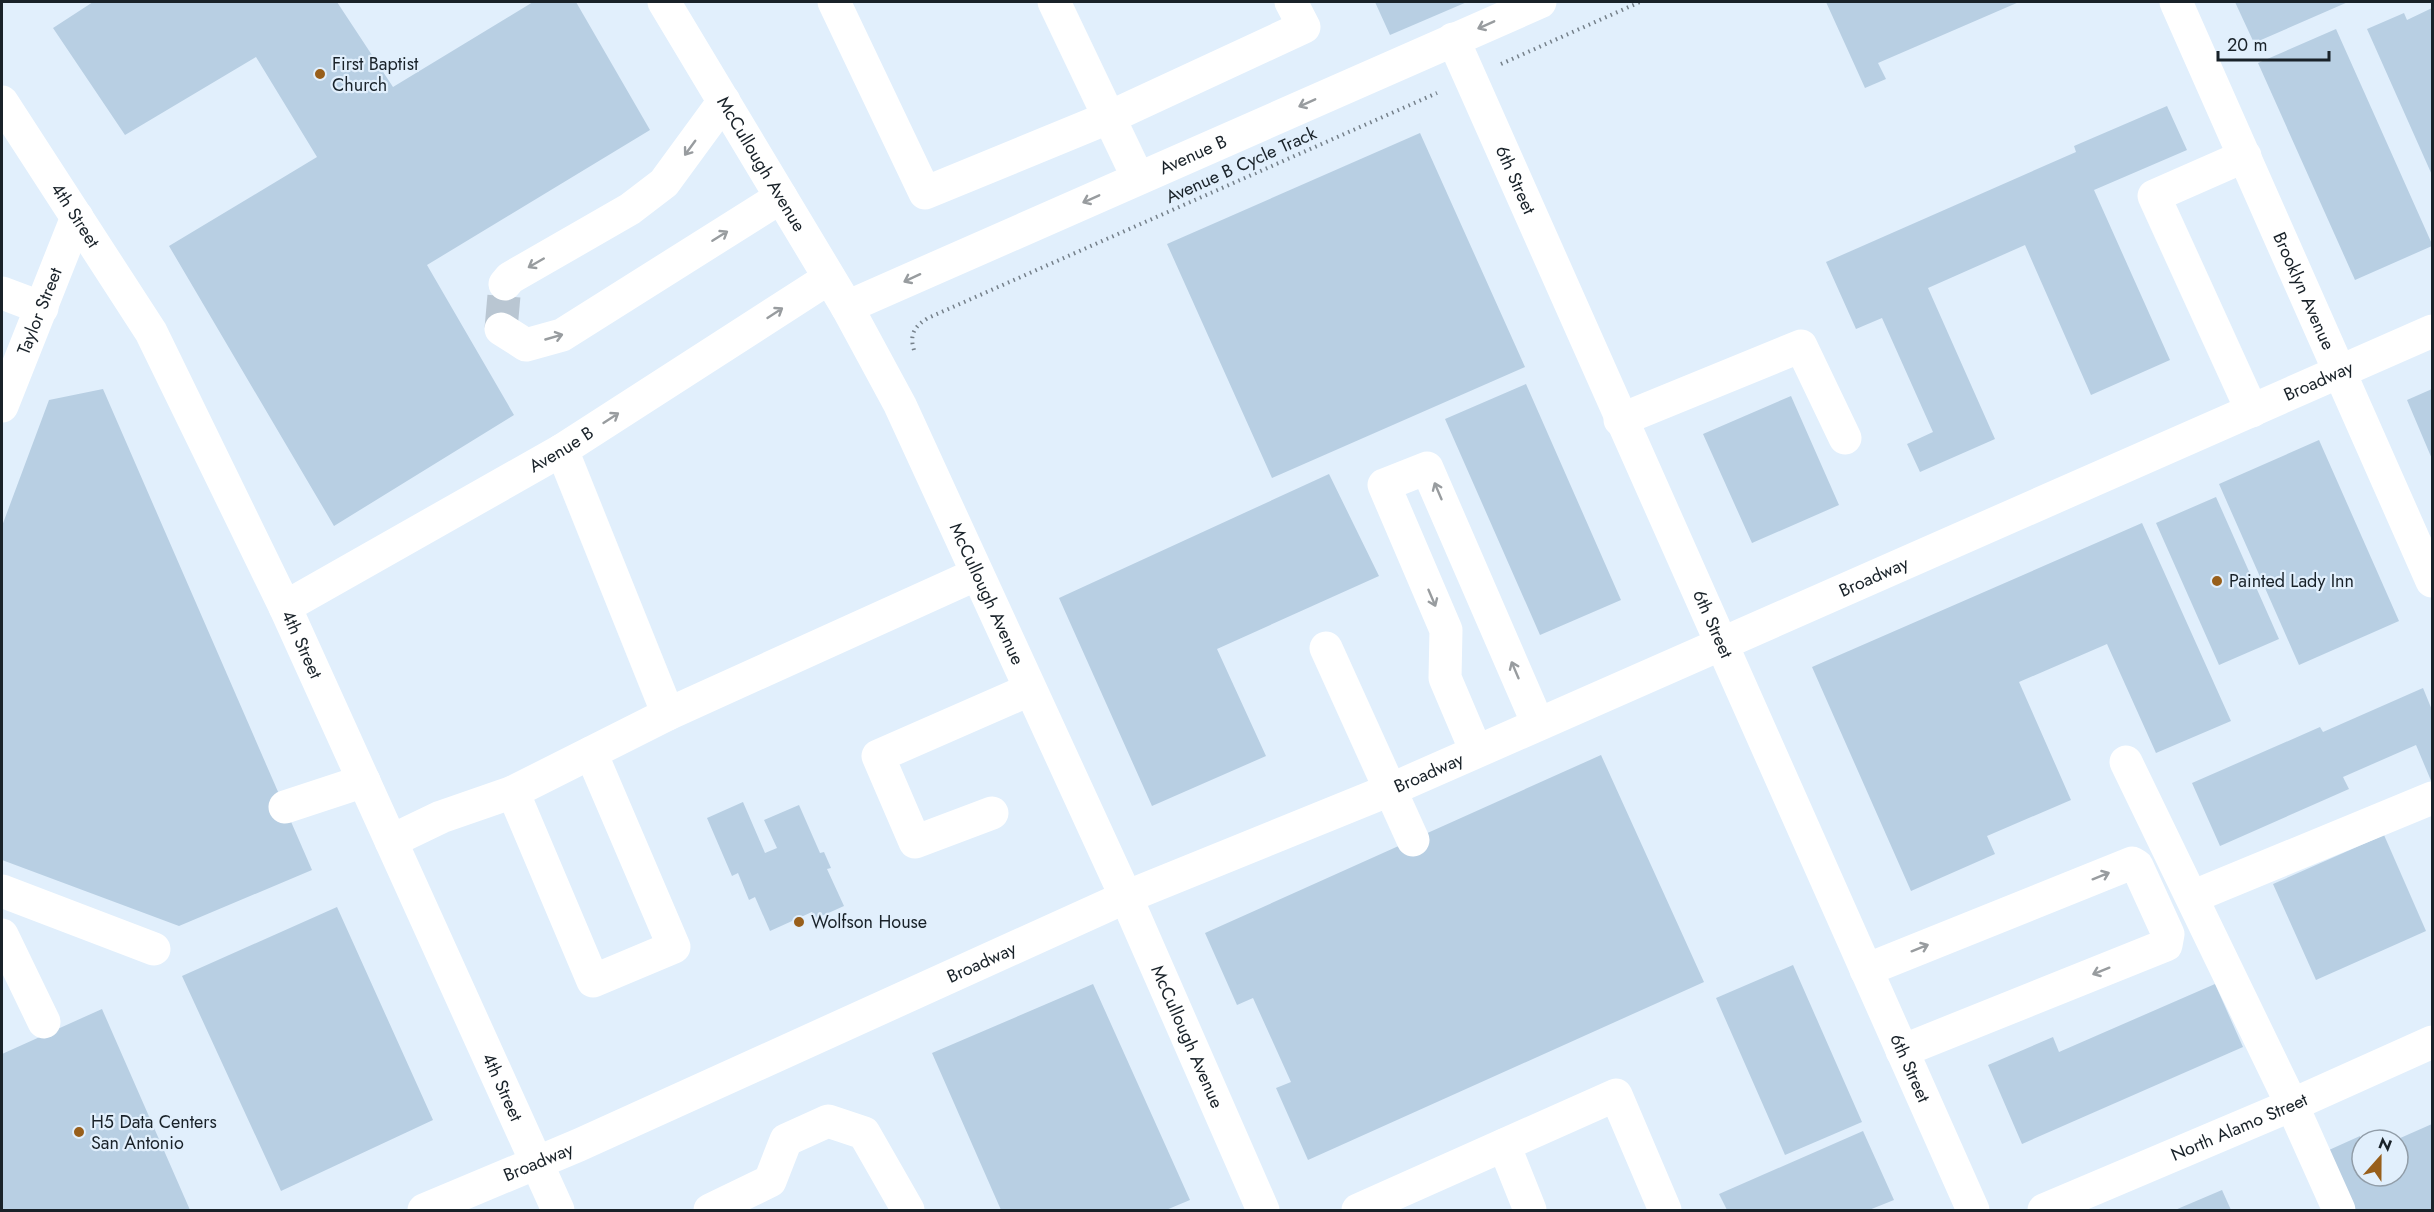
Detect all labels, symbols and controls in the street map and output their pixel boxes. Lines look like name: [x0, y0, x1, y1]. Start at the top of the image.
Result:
one-way arrow: [1477, 20, 1496, 31]
scale bar: [2218, 24, 2329, 62]
text: 20 m: [2227, 32, 2267, 58]
place label: First Baptist Church: [332, 51, 419, 98]
marker: First Baptist Church: [313, 67, 327, 81]
street label: McCullough Avenue: [711, 91, 812, 237]
one-way arrow: [1299, 98, 1317, 109]
street label: Avenue B Cycle Track: [1161, 120, 1321, 210]
street label: Avenue B: [1155, 128, 1231, 181]
one-way arrow: [683, 140, 696, 156]
street label: 6th Street: [1489, 141, 1542, 219]
street label: 4th Street: [45, 178, 106, 253]
one-way arrow: [1082, 194, 1100, 205]
street label: Brooklyn Avenue: [2266, 228, 2341, 354]
one-way arrow: [711, 229, 728, 242]
one-way arrow: [528, 258, 545, 270]
street label: Taylor Street: [11, 263, 69, 359]
one-way arrow: [904, 273, 922, 284]
one-way arrow: [767, 307, 783, 319]
one-way arrow: [544, 331, 563, 342]
street label: Broadway: [2280, 354, 2357, 408]
one-way arrow: [602, 412, 619, 424]
street label: Avenue B: [524, 420, 599, 479]
one-way arrow: [1432, 483, 1443, 501]
street label: McCullough Avenue: [943, 519, 1031, 669]
street label: Broadway: [1835, 550, 1913, 604]
place label: Painted Lady Inn: [2229, 568, 2354, 594]
marker: Painted Lady Inn: [2210, 574, 2224, 588]
street label: 6th Street: [1686, 585, 1740, 663]
one-way arrow: [1427, 588, 1438, 606]
street label: 4th Street: [275, 606, 329, 683]
one-way arrow: [1509, 662, 1520, 680]
street label: Broadway: [1390, 746, 1468, 799]
one-way arrow: [2092, 870, 2110, 881]
place label: Wolfson House: [811, 909, 927, 935]
marker: Wolfson House: [792, 915, 806, 929]
street label: Broadway: [943, 935, 1020, 990]
one-way arrow: [1911, 942, 1929, 953]
street label: McCullough Avenue: [1144, 961, 1230, 1112]
one-way arrow: [2093, 966, 2111, 977]
street label: 6th Street: [1883, 1030, 1937, 1107]
street label: 4th Street: [476, 1049, 529, 1126]
street label: North Alamo Street: [2167, 1086, 2312, 1168]
place label: H5 Data Centers San Antonio: [91, 1109, 217, 1156]
marker: H5 Data Centers San Antonio: [72, 1125, 86, 1139]
north arrow: [2350, 1128, 2410, 1188]
text: N: [2375, 1131, 2395, 1157]
street label: Broadway: [499, 1136, 577, 1188]

